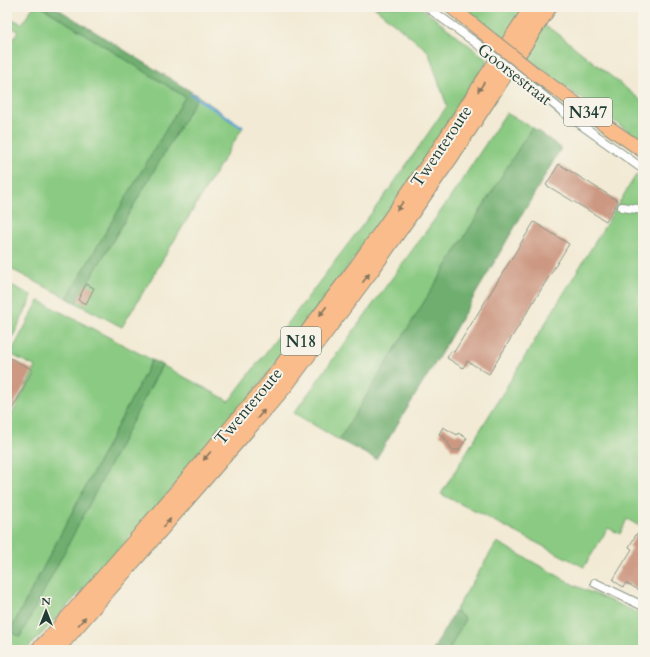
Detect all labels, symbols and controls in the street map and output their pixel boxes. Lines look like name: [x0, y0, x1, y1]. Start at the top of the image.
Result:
street label: Goorsestraat: [473, 38, 557, 111]
one-way arrow: [477, 82, 485, 92]
road number: N347: [564, 98, 612, 126]
street label: Twenteroute: [405, 101, 477, 192]
one-way arrow: [396, 201, 404, 211]
one-way arrow: [362, 272, 370, 283]
one-way arrow: [319, 306, 328, 317]
road number: N18: [281, 327, 321, 355]
street label: Twenteroute: [209, 363, 288, 450]
one-way arrow: [257, 409, 266, 419]
one-way arrow: [203, 452, 212, 461]
one-way arrow: [162, 518, 172, 528]
north arrow: [26, 591, 66, 631]
text: N: [41, 594, 51, 609]
one-way arrow: [77, 616, 87, 626]

